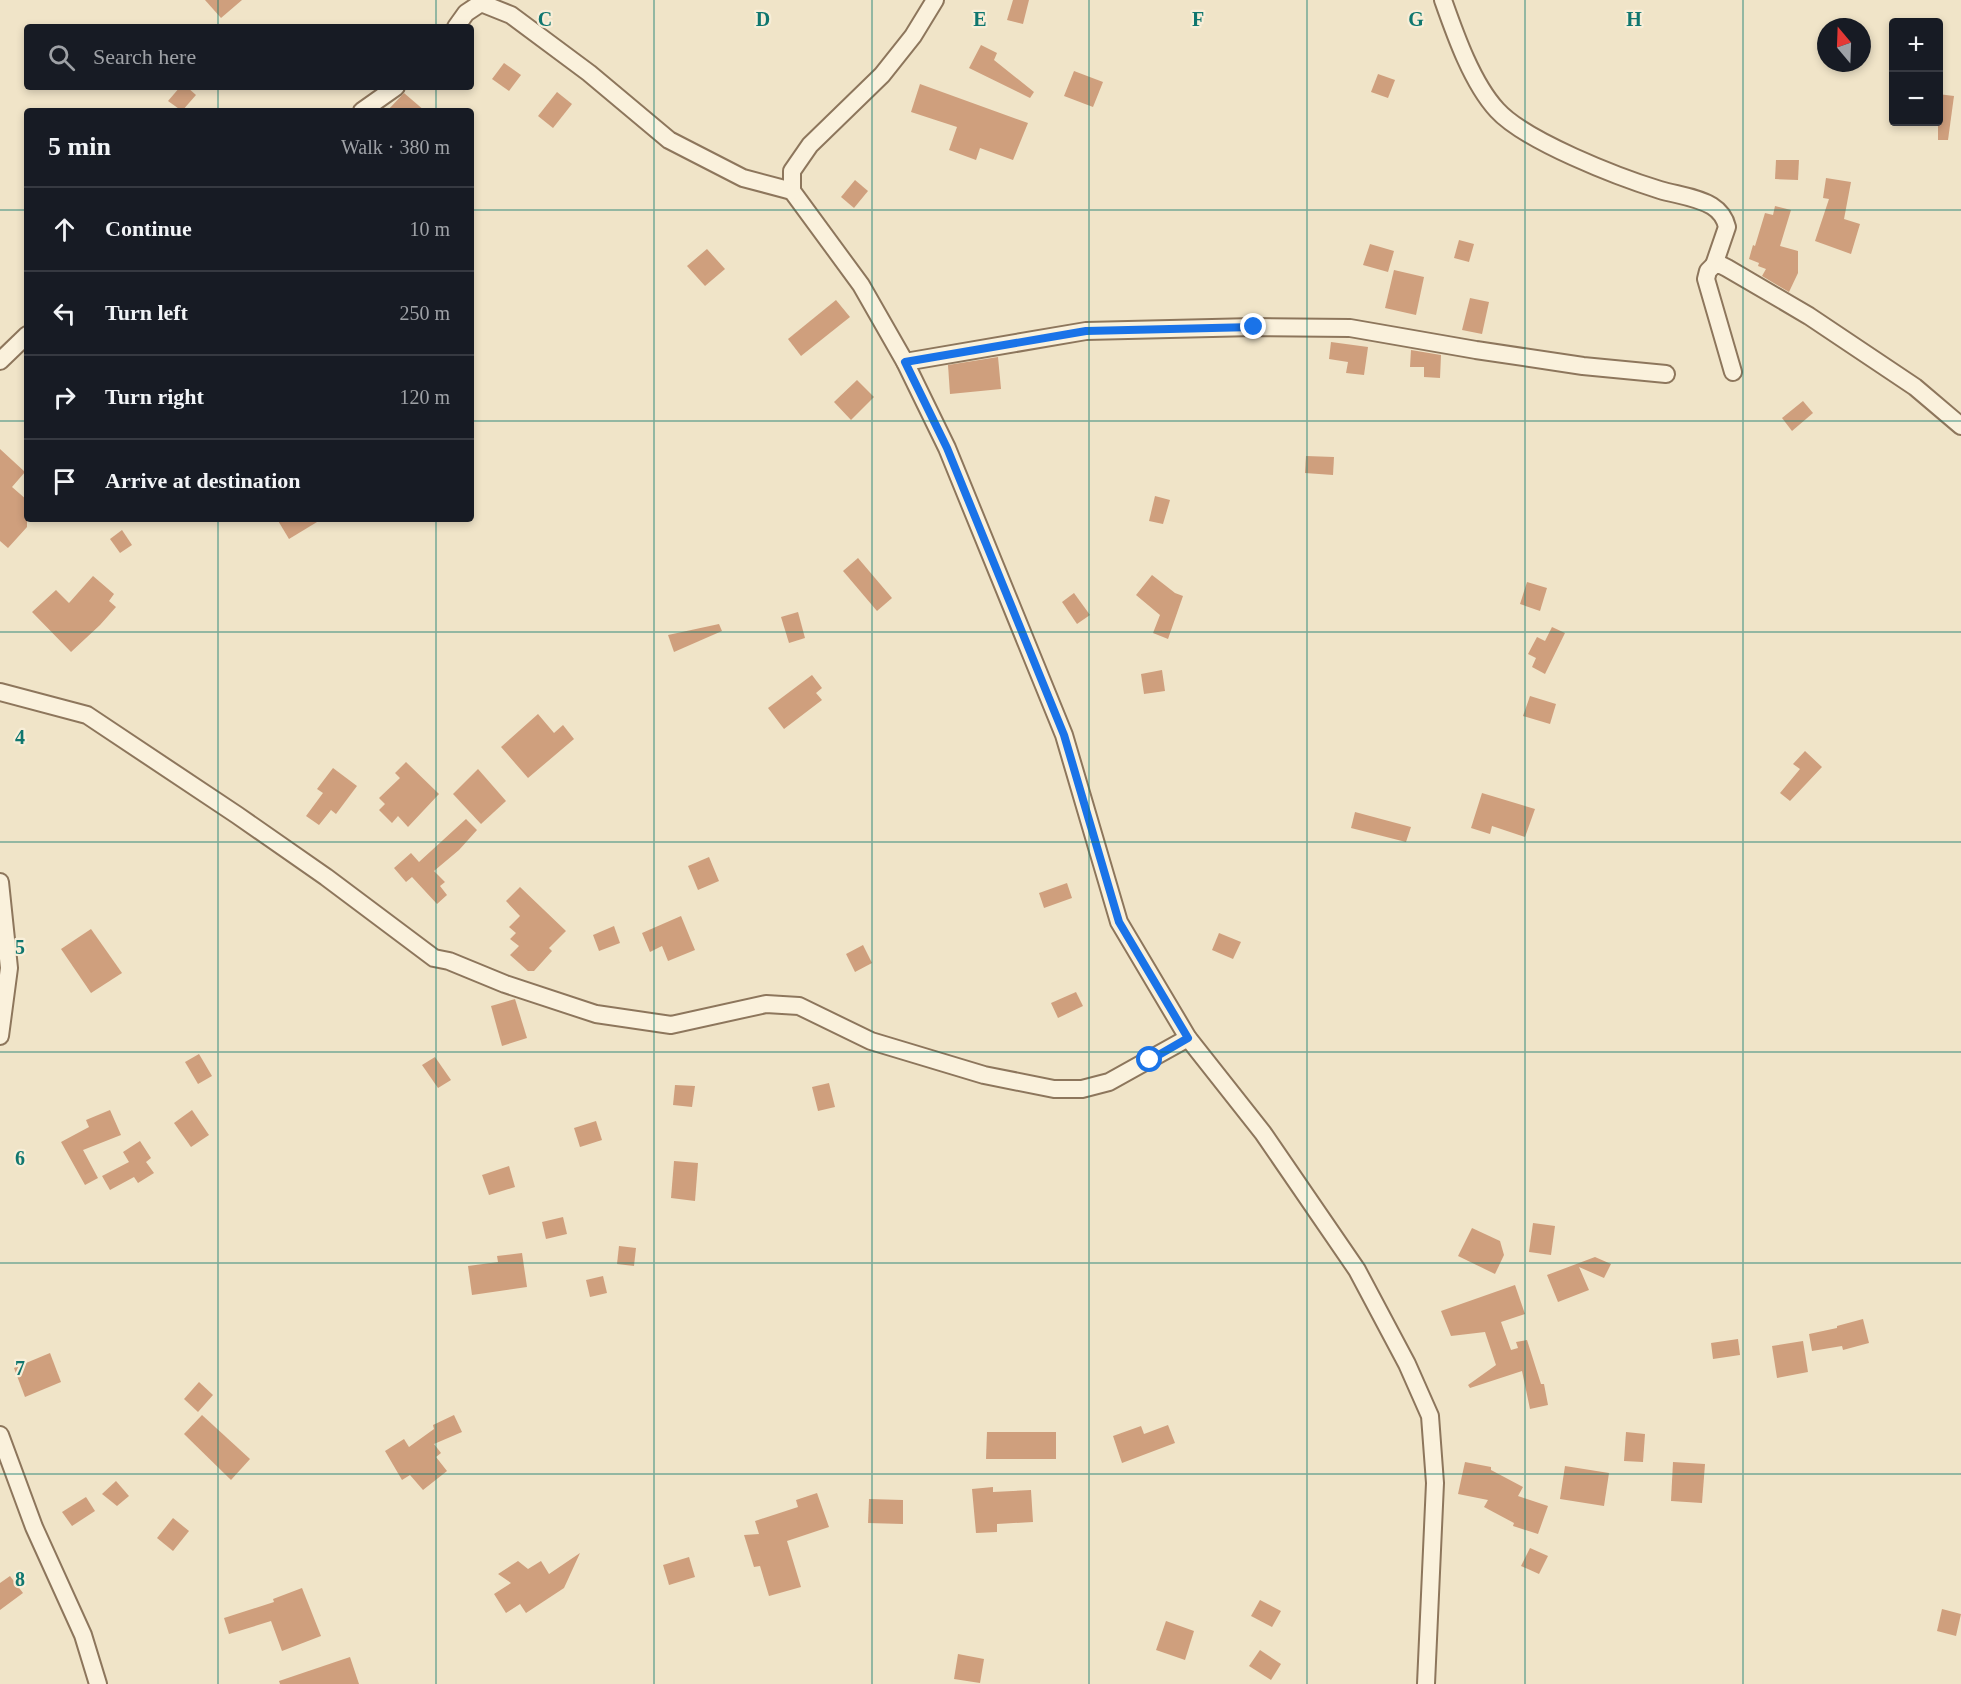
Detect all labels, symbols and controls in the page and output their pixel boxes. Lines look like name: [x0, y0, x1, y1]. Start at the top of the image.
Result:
text: C: [538, 8, 552, 30]
text: D: [756, 8, 770, 30]
text: E: [973, 8, 987, 30]
text: F: [1192, 8, 1204, 30]
text: G: [1408, 8, 1424, 30]
text: H: [1626, 8, 1642, 30]
north arrow: [1817, 18, 1871, 72]
map controls: [1889, 18, 1943, 126]
button: +: [1889, 18, 1943, 72]
search box: [24, 24, 474, 90]
icon: search: [45, 41, 78, 74]
text: Search here: [93, 44, 196, 69]
button: −: [1889, 72, 1943, 126]
text: 5 min: [48, 132, 111, 161]
text: Walk · 380 m: [341, 136, 450, 158]
icon: ahead: [48, 213, 81, 246]
text: Continue: [105, 216, 192, 241]
text: 10 m: [409, 218, 450, 240]
icon: left: [48, 297, 81, 330]
text: Turn left: [105, 300, 188, 325]
text: 250 m: [399, 302, 450, 324]
route end: [1240, 313, 1266, 339]
icon: right: [48, 381, 81, 414]
text: Turn right: [105, 384, 204, 409]
text: 120 m: [399, 386, 450, 408]
icon: arrive: [48, 465, 81, 498]
text: Arrive at destination: [105, 468, 301, 493]
text: 4: [15, 726, 25, 748]
text: 5: [15, 936, 25, 958]
route start: [1136, 1046, 1162, 1072]
text: 6: [15, 1147, 25, 1169]
text: 7: [15, 1357, 25, 1379]
text: 8: [15, 1568, 25, 1590]

